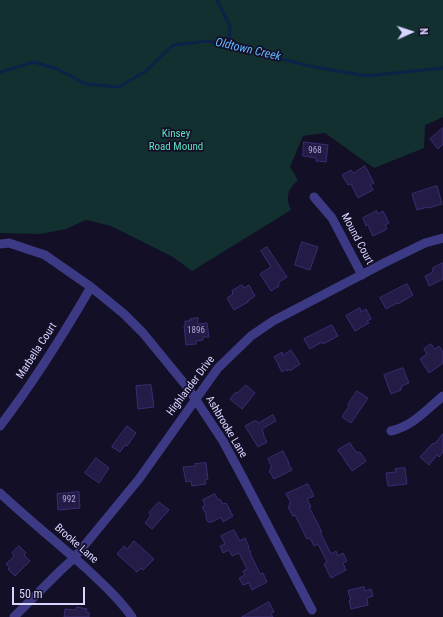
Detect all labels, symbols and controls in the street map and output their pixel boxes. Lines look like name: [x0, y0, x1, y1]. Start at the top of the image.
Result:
north arrow: [391, 12, 431, 52]
text: N: [417, 28, 430, 35]
water label: Oldtown Creek: [214, 35, 282, 65]
park label: Kinsey Road Mound: [149, 127, 203, 153]
house number: 968: [308, 146, 322, 156]
street label: Mound Court: [338, 211, 376, 267]
street label: Marbella Court: [14, 320, 60, 382]
house number: 1896: [187, 326, 205, 336]
street label: Highlander Drive: [164, 353, 218, 419]
street label: Ashbrooke Lane: [202, 394, 250, 460]
house number: 992: [62, 495, 76, 505]
street label: Brooke Lane: [51, 521, 101, 567]
scale bar: [14, 579, 87, 605]
text: 50 m: [19, 587, 43, 601]

